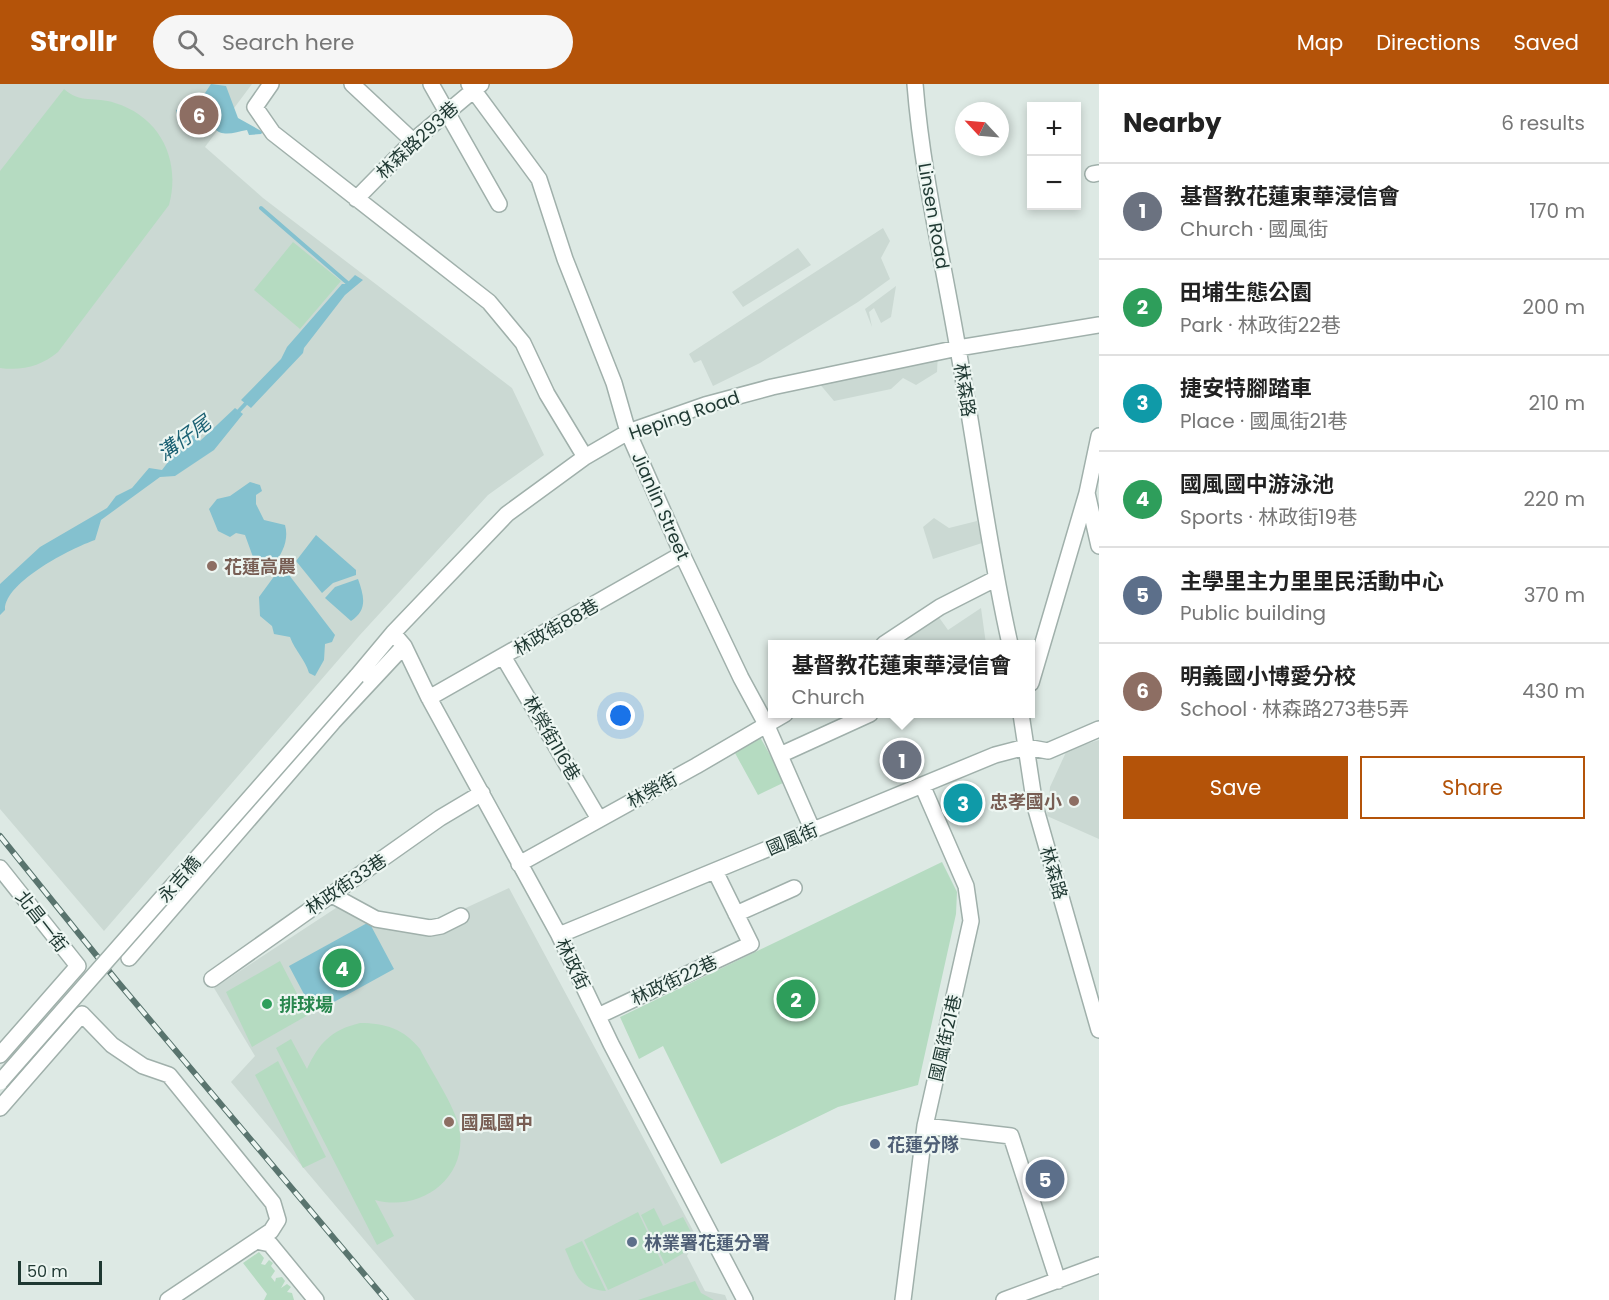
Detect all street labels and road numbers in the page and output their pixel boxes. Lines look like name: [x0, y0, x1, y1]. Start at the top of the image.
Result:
street label: 林森路293巷: [370, 95, 464, 185]
street label: Linsen Road: [912, 161, 956, 271]
street label: 林森路: [948, 361, 982, 419]
street label: Heping Road: [625, 384, 743, 446]
street label: Jianlin Street: [626, 448, 696, 564]
street label: 林政街88巷: [509, 592, 603, 662]
street label: 林榮街116巷: [517, 691, 587, 785]
street label: 林榮街: [622, 766, 682, 814]
street label: 國風街: [762, 817, 822, 861]
street label: 林森路: [1035, 844, 1073, 902]
street label: 林政街33巷: [300, 848, 392, 920]
street label: 永吉橋: [152, 850, 206, 908]
street label: 北昌一街: [10, 885, 74, 957]
street label: 林政街: [550, 934, 596, 994]
street label: 林政街22巷: [627, 949, 721, 1011]
street label: 國風街21巷: [923, 992, 967, 1084]

